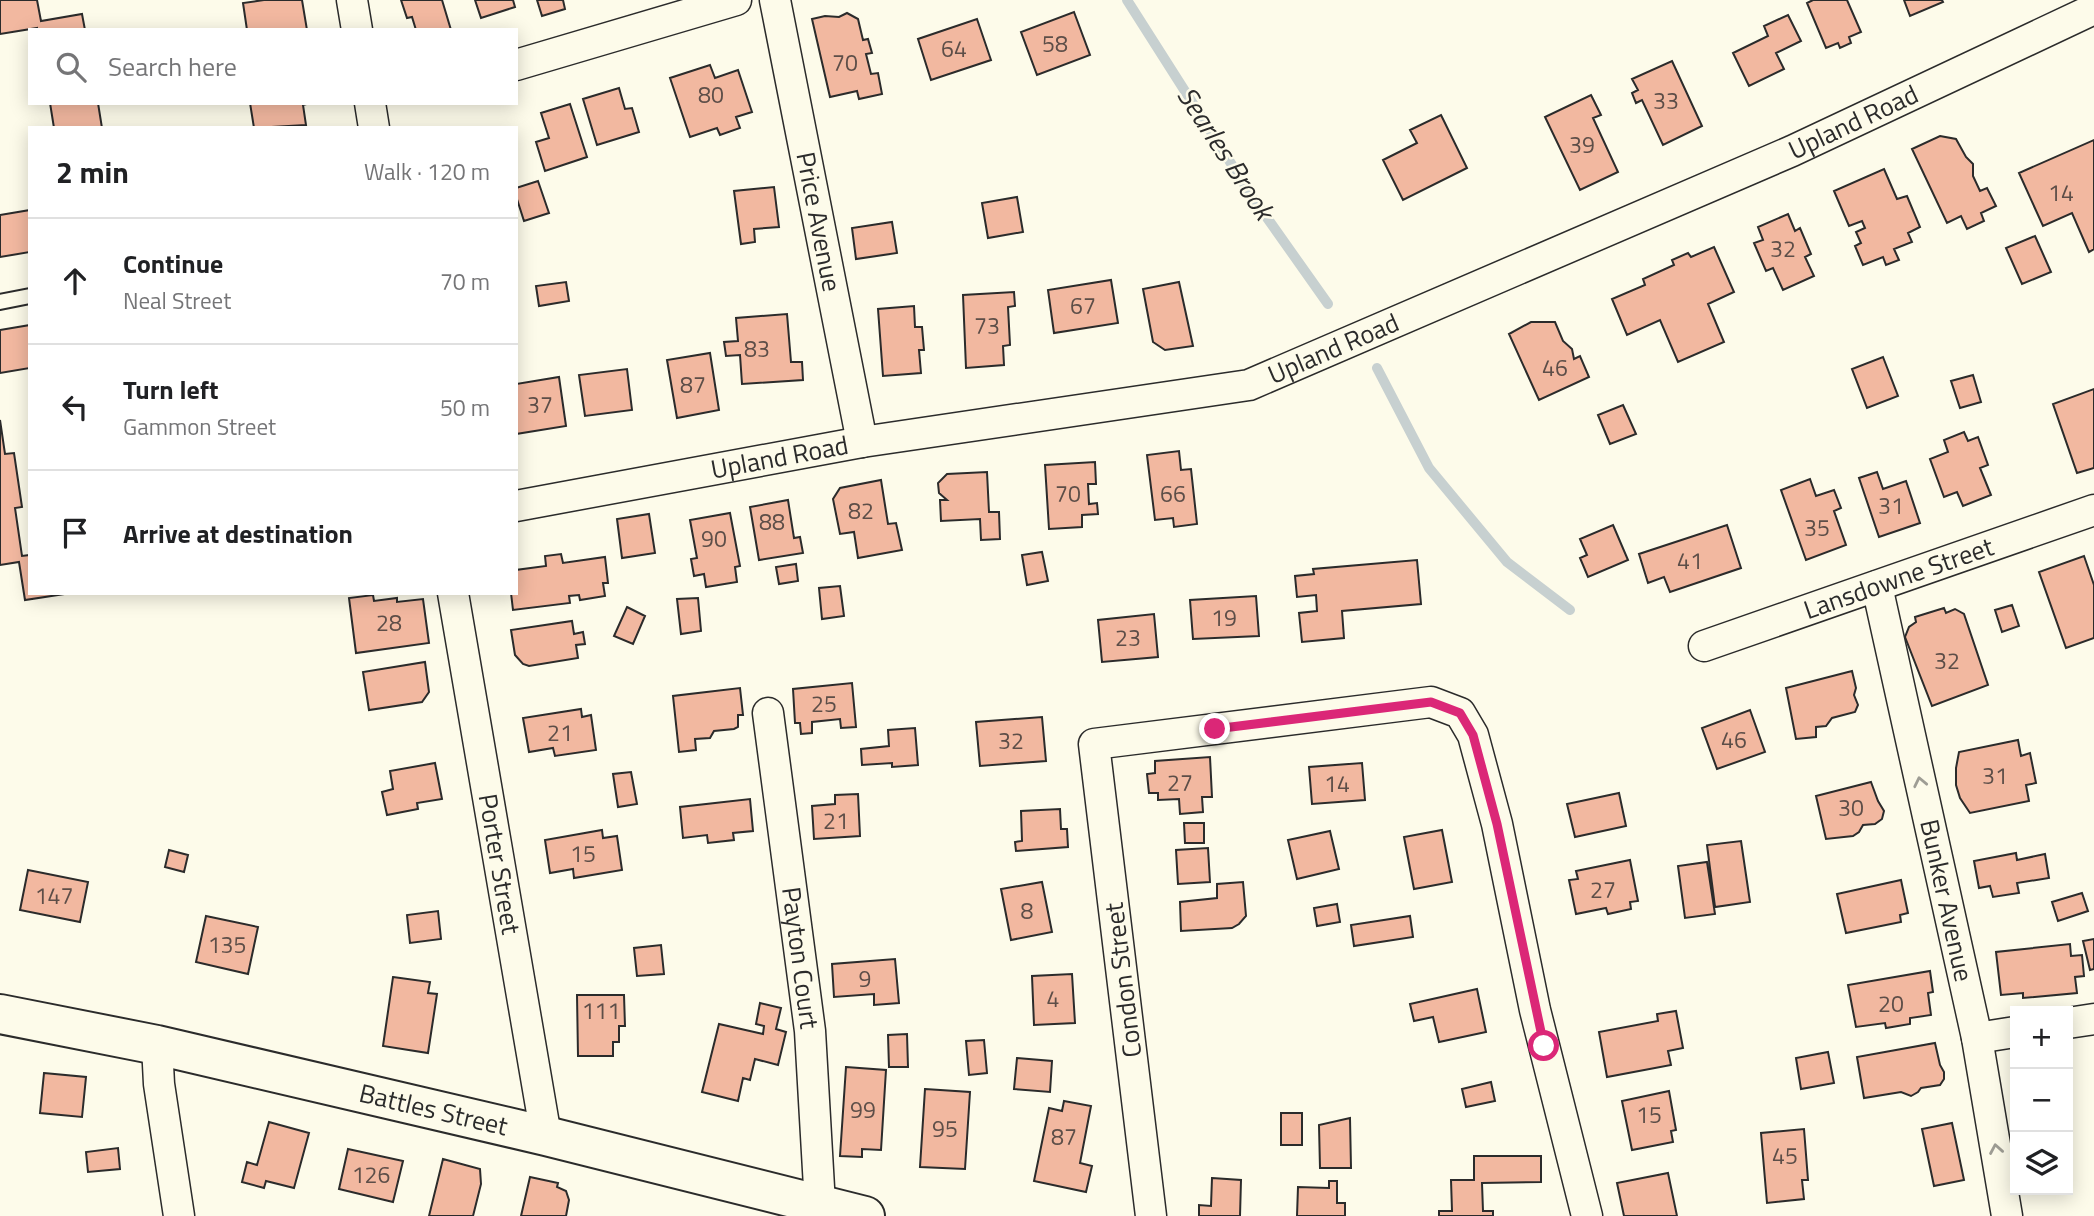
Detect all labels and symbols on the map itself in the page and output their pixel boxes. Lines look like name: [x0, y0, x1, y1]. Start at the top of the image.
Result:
house number: 58: [1042, 26, 1068, 61]
house number: 64: [941, 31, 967, 66]
house number: 70: [832, 45, 858, 80]
street label: Upland Road: [1782, 74, 1924, 169]
house number: 80: [698, 77, 724, 112]
water label: Searles Brook: [1167, 77, 1288, 231]
house number: 33: [1653, 83, 1679, 118]
house number: 39: [1569, 127, 1595, 162]
street label: Price Avenue: [786, 148, 852, 295]
house number: 14: [2048, 175, 2074, 210]
house number: 32: [1770, 231, 1796, 266]
house number: 67: [1070, 288, 1096, 323]
street label: Upland Road: [1262, 303, 1405, 394]
house number: 73: [974, 308, 1000, 343]
house number: 83: [744, 331, 770, 366]
house number: 46: [1542, 350, 1568, 385]
house number: 87: [680, 367, 706, 402]
house number: 37: [527, 387, 553, 422]
street label: Upland Road: [707, 425, 851, 489]
house number: 70: [1055, 476, 1081, 511]
house number: 66: [1160, 476, 1186, 511]
house number: 31: [1878, 488, 1904, 523]
house number: 82: [848, 493, 874, 528]
house number: 88: [759, 504, 785, 539]
house number: 35: [1804, 510, 1830, 545]
house number: 90: [701, 521, 727, 556]
street label: Lansdowne Street: [1798, 527, 1999, 629]
house number: 41: [1677, 543, 1703, 578]
house number: 19: [1211, 600, 1237, 635]
house number: 28: [376, 605, 402, 640]
house number: 23: [1115, 620, 1141, 655]
house number: 32: [1934, 643, 1960, 678]
house number: 25: [811, 686, 837, 721]
route end: [1199, 713, 1230, 744]
house number: 21: [547, 715, 573, 750]
house number: 46: [1721, 722, 1747, 757]
house number: 32: [998, 723, 1024, 758]
house number: 31: [1982, 758, 2008, 793]
house number: 27: [1167, 765, 1193, 800]
house number: 14: [1324, 766, 1350, 801]
one-way arrow: [1914, 776, 1929, 788]
house number: 30: [1838, 790, 1864, 825]
street label: Porter Street: [469, 791, 531, 937]
house number: 21: [823, 803, 849, 838]
street label: Bunker Avenue: [1910, 815, 1984, 985]
house number: 15: [570, 836, 596, 871]
house number: 27: [1590, 872, 1616, 907]
house number: 147: [35, 878, 73, 913]
street label: Payton Court: [772, 884, 830, 1031]
house number: 8: [1021, 893, 1034, 928]
street label: Condon Street: [1094, 900, 1151, 1060]
house number: 135: [208, 927, 246, 962]
house number: 9: [859, 961, 871, 996]
house number: 4: [1047, 981, 1059, 1016]
house number: 20: [1878, 986, 1904, 1021]
house number: 111: [582, 993, 620, 1028]
route start: [1528, 1030, 1559, 1061]
street label: Battles Street: [355, 1073, 512, 1145]
house number: 99: [850, 1092, 876, 1127]
house number: 15: [1636, 1097, 1662, 1132]
house number: 95: [932, 1111, 958, 1146]
house number: 87: [1051, 1119, 1077, 1154]
house number: 45: [1772, 1138, 1798, 1173]
one-way arrow: [1989, 1143, 2004, 1155]
house number: 126: [352, 1157, 390, 1192]

